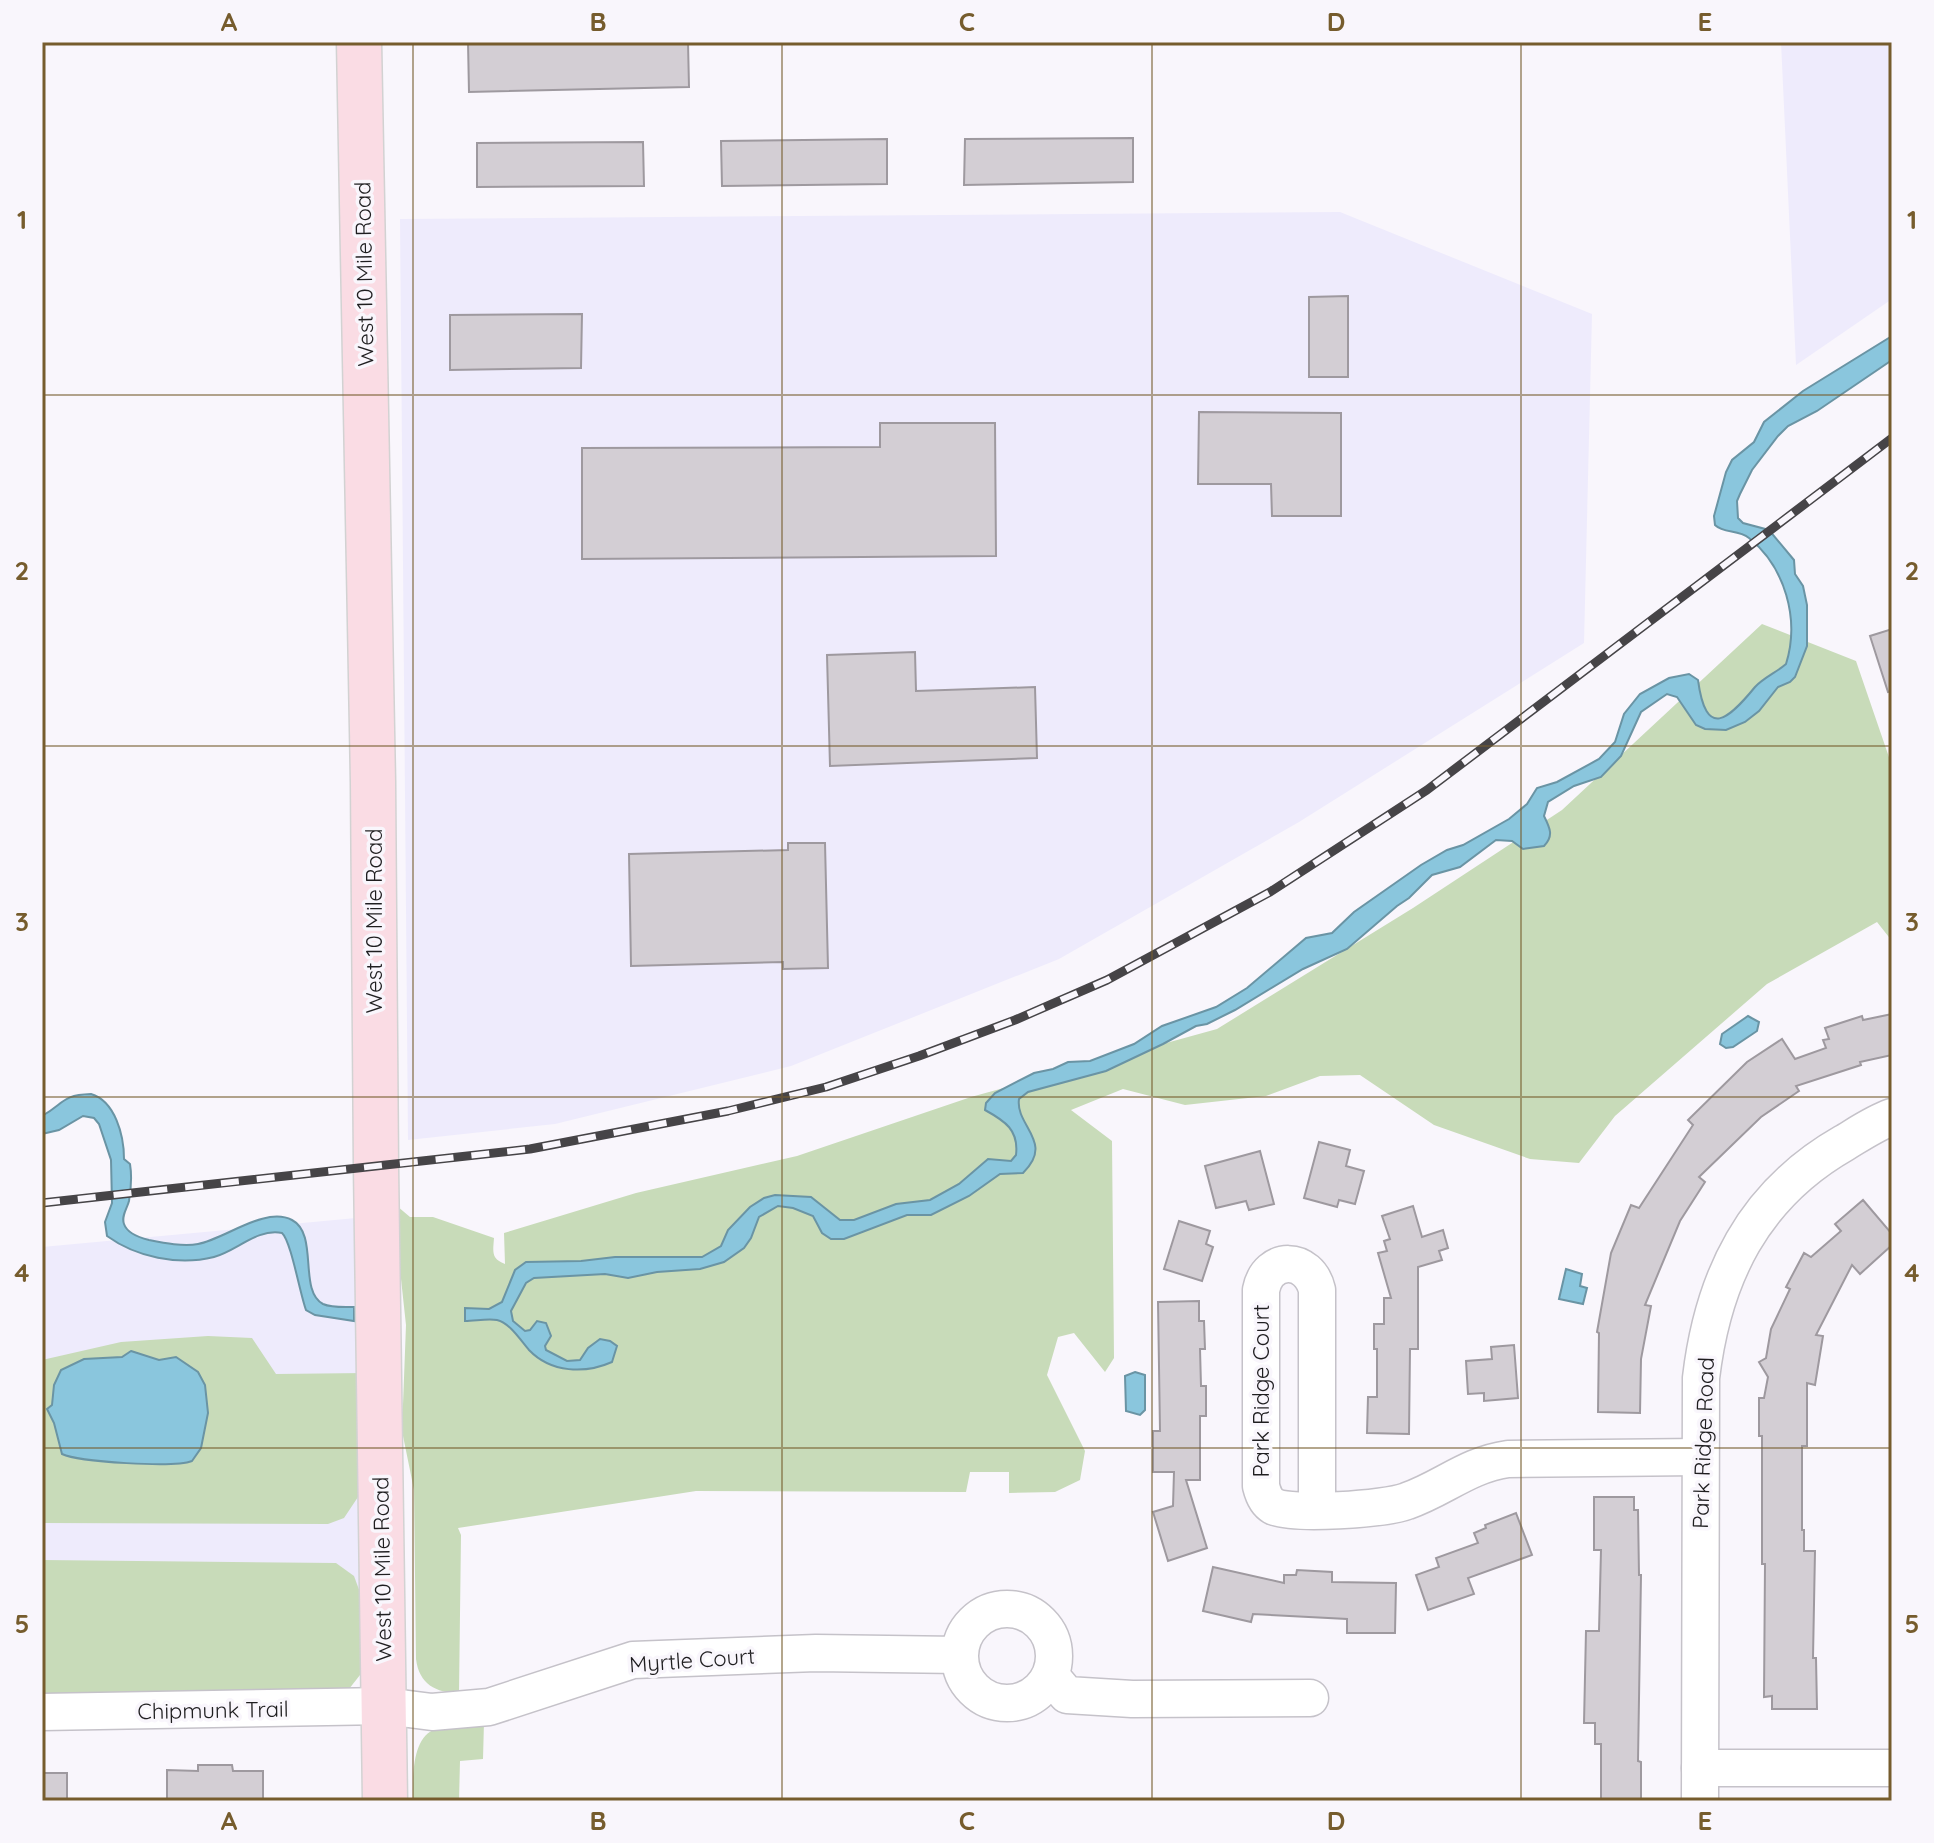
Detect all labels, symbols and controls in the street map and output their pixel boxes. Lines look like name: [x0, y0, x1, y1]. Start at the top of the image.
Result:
text: A: [221, 5, 238, 38]
text: B: [589, 5, 607, 38]
text: C: [959, 5, 975, 38]
text: D: [1327, 5, 1345, 38]
text: E: [1698, 5, 1712, 38]
street label: West 10 Mile Road: [348, 181, 380, 367]
text: 1: [17, 203, 27, 236]
text: 1: [1907, 203, 1917, 236]
text: 2: [15, 554, 29, 587]
text: 2: [1905, 554, 1919, 587]
street label: West 10 Mile Road: [360, 828, 388, 1014]
text: 3: [15, 905, 29, 938]
text: 3: [1905, 905, 1919, 938]
text: 4: [14, 1256, 30, 1289]
text: 4: [1904, 1256, 1920, 1289]
street label: Park Ridge Court: [1247, 1304, 1275, 1478]
street label: Park Ridge Road: [1686, 1357, 1720, 1529]
street label: West 10 Mile Road: [366, 1476, 398, 1662]
text: 5: [15, 1607, 29, 1640]
text: 5: [1905, 1607, 1919, 1640]
street label: Myrtle Court: [628, 1642, 756, 1678]
street label: Chipmunk Trail: [137, 1695, 289, 1725]
text: A: [221, 1804, 238, 1837]
text: B: [589, 1804, 607, 1837]
text: C: [959, 1804, 975, 1837]
text: D: [1327, 1804, 1345, 1837]
text: E: [1698, 1804, 1712, 1837]

